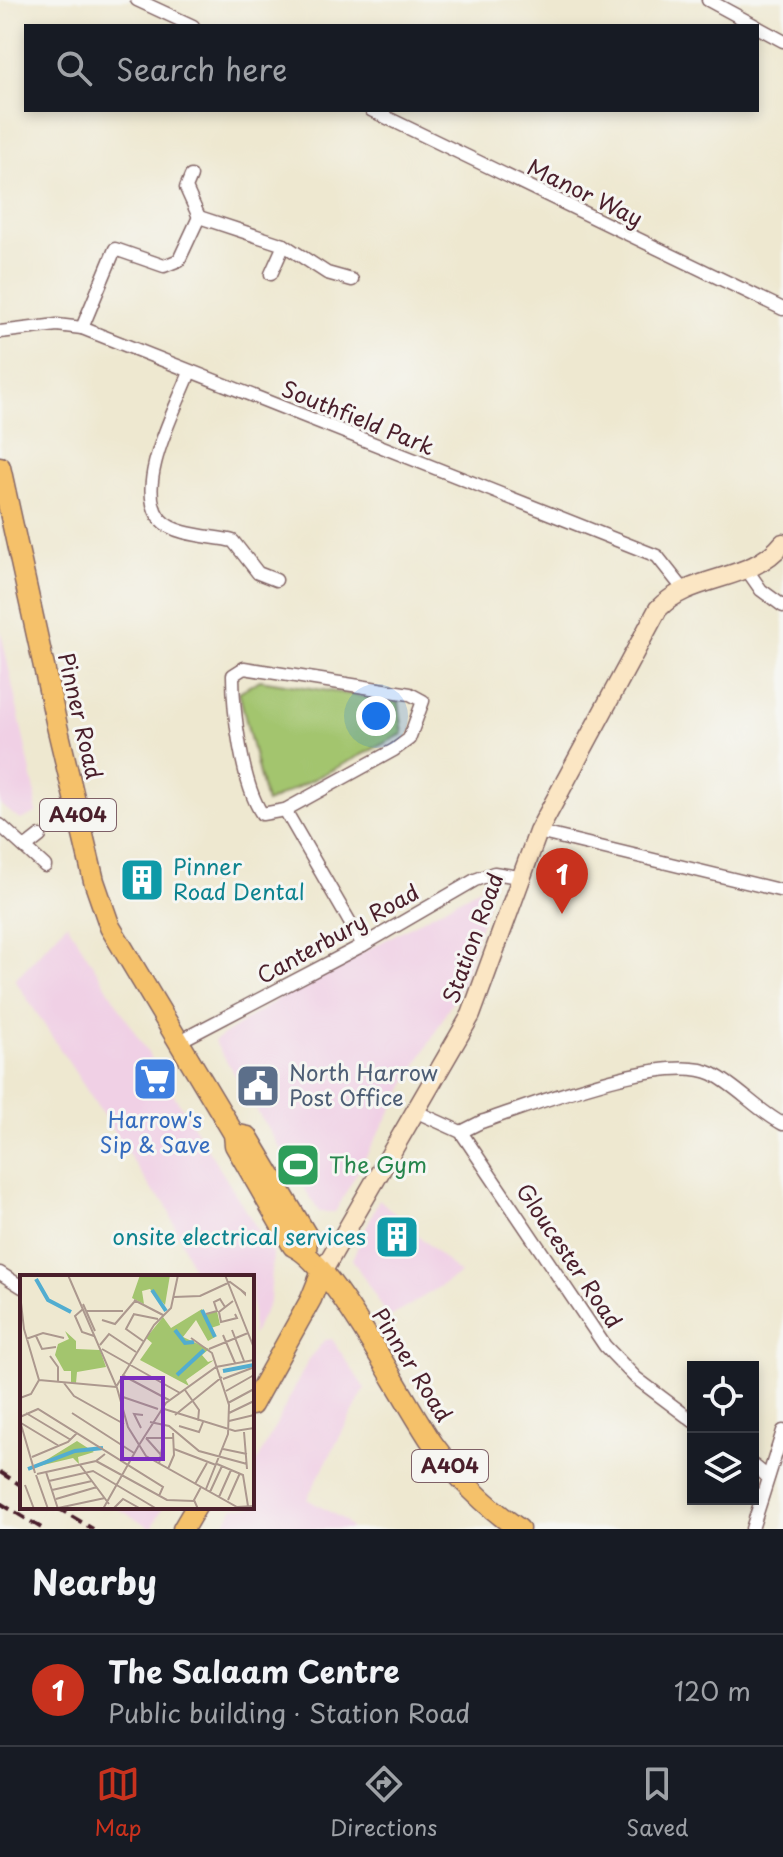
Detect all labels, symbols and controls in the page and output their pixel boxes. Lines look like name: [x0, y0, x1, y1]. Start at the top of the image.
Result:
search box: [24, 24, 759, 112]
icon: search: [52, 46, 96, 90]
text: Search here: [116, 46, 288, 91]
street label: Manor Way: [522, 149, 649, 234]
street label: Southfield Park: [277, 371, 440, 462]
street label: Pinner Road: [51, 649, 112, 782]
your location: [356, 696, 396, 736]
road number: A404: [40, 799, 116, 831]
pin: 1: [536, 848, 588, 914]
place label: Pinner Road Dental: [173, 849, 305, 907]
building icon: Pinner Road Dental: [118, 856, 166, 904]
street label: Station Road: [433, 868, 510, 1007]
street label: Canterbury Road: [250, 874, 424, 991]
supermarket icon: Harrow's Sip & Save: [131, 1055, 179, 1103]
place label: North Harrow Post Office: [289, 1055, 438, 1113]
public building icon: North Harrow Post Office: [234, 1062, 282, 1110]
place label: Harrow's Sip & Save: [100, 1102, 210, 1160]
sports icon: The Gym: [274, 1141, 322, 1189]
place label: The Gym: [329, 1147, 427, 1180]
street label: Gloucester Road: [509, 1176, 631, 1334]
building icon: onsite electrical services: [373, 1213, 421, 1261]
place label: onsite electrical services: [113, 1219, 366, 1252]
inset map: [20, 1275, 254, 1509]
street label: Pinner Road: [365, 1301, 461, 1428]
map controls: [687, 1361, 759, 1505]
button: locate: [687, 1361, 759, 1433]
button: layers: [687, 1433, 759, 1505]
road number: A404: [412, 1450, 488, 1482]
text: Nearby: [32, 1555, 157, 1607]
text: The Salaam Centre: [108, 1648, 400, 1693]
text: 1: [52, 1671, 64, 1710]
text: 120 m: [674, 1671, 751, 1710]
text: Public building · Station Road: [108, 1693, 470, 1732]
tab: Map: [94, 1762, 141, 1843]
tab: Directions: [330, 1762, 437, 1843]
tab: Saved: [626, 1762, 689, 1843]

